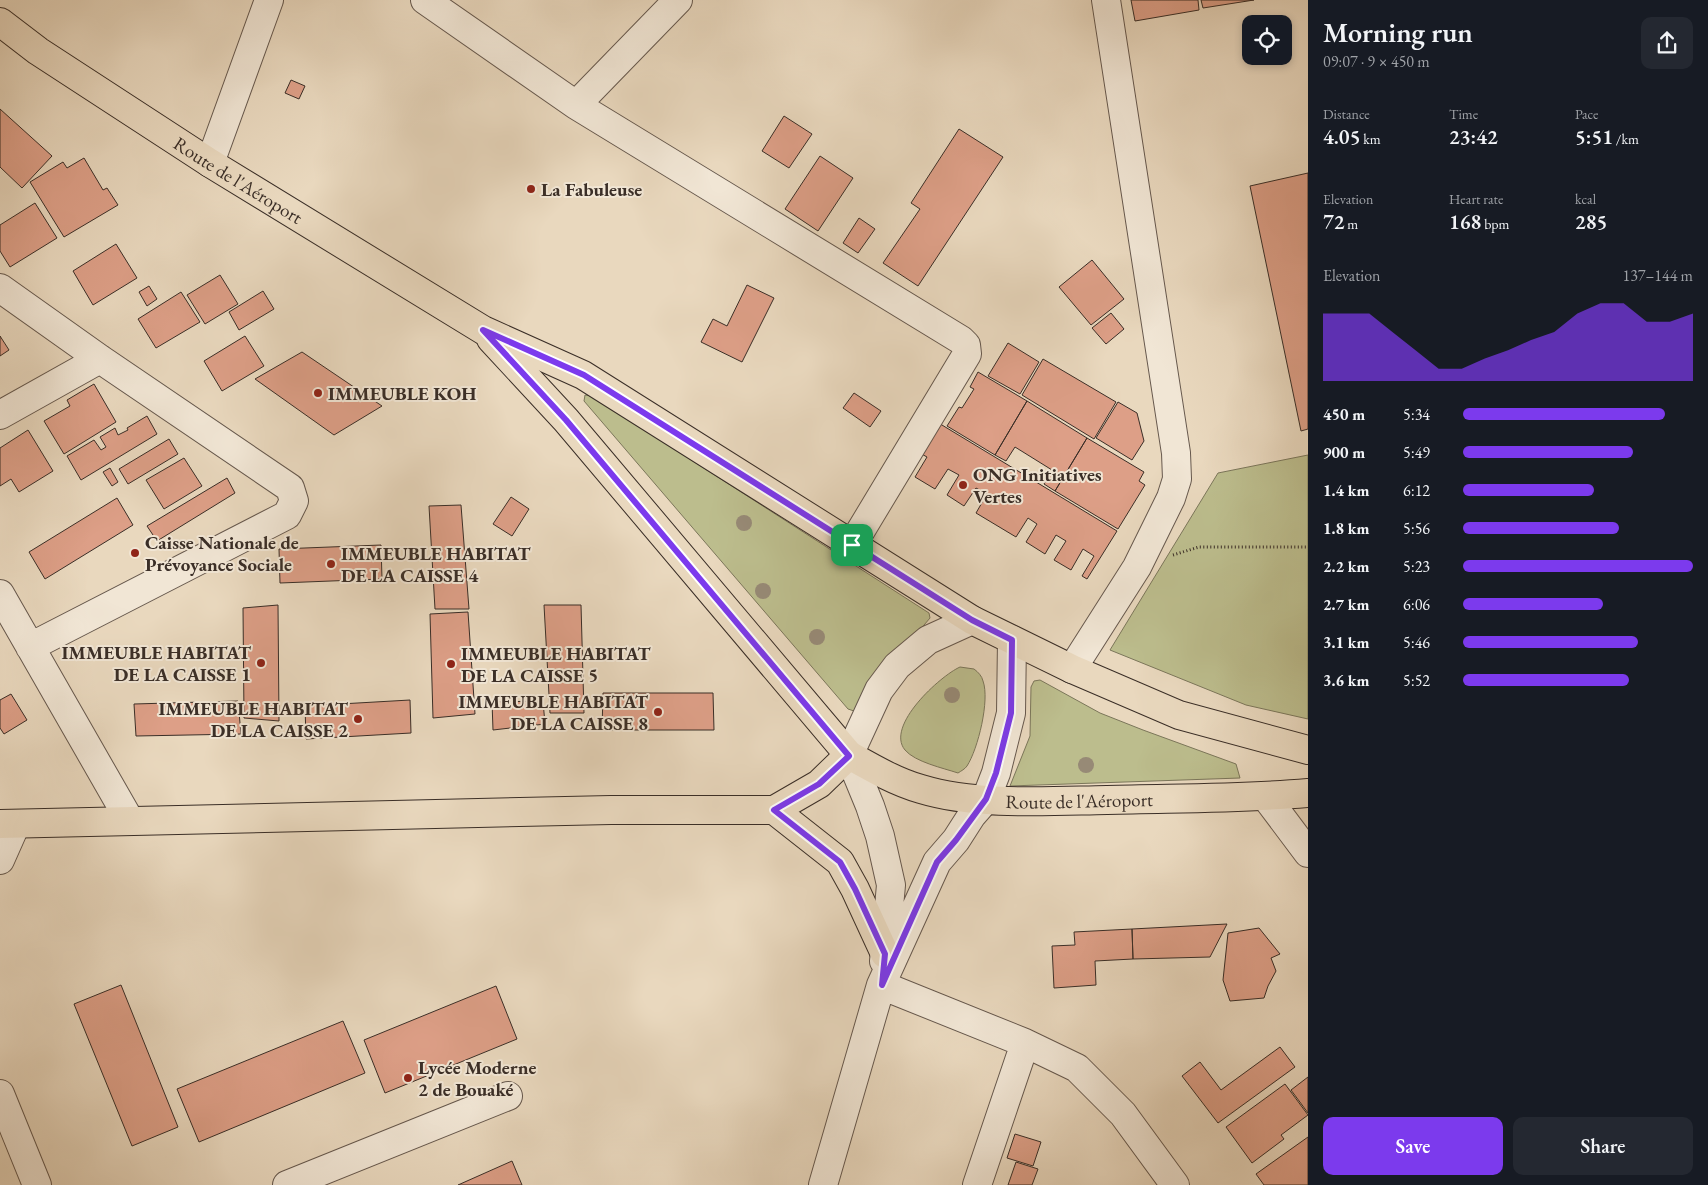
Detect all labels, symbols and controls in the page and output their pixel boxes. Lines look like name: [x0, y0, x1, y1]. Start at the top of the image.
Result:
text: Morning run: [1323, 14, 1473, 50]
map controls: [1242, 15, 1292, 65]
button: locate: [1242, 15, 1292, 65]
button: share: [1641, 17, 1693, 69]
text: 09:07 · 9 × 450 m: [1323, 51, 1430, 72]
text: Distance: [1323, 105, 1370, 123]
text: Time: [1449, 105, 1478, 123]
text: Pace: [1575, 105, 1599, 123]
text: 4.05: [1323, 123, 1360, 150]
text: 23:42: [1449, 123, 1498, 150]
text: 5:51: [1575, 123, 1613, 150]
street label: Route de l'Aéroport: [169, 130, 308, 229]
text: km: [1360, 130, 1381, 148]
text: /km: [1613, 130, 1639, 148]
place label: La Fabuleuse: [541, 177, 642, 202]
marker: La Fabuleuse: [525, 183, 537, 195]
text: Elevation: [1323, 190, 1373, 208]
text: Heart rate: [1449, 190, 1503, 208]
text: kcal: [1575, 190, 1596, 208]
text: 72: [1323, 208, 1345, 235]
text: 168: [1449, 208, 1481, 235]
text: 285: [1575, 208, 1607, 235]
text: m: [1345, 215, 1358, 233]
text: bpm: [1481, 215, 1510, 233]
text: Elevation: [1323, 265, 1381, 286]
text: 137–144 m: [1622, 265, 1693, 286]
place label: IMMEUBLE KOH: [328, 381, 477, 406]
marker: IMMEUBLE KOH: [312, 387, 324, 399]
text: 450 m: [1323, 404, 1365, 425]
text: 5:34: [1403, 404, 1430, 425]
text: 900 m: [1323, 442, 1365, 463]
text: 5:49: [1403, 442, 1430, 463]
place label: ONG Initiatives Vertes: [973, 462, 1102, 509]
marker: ONG Initiatives Vertes: [957, 479, 969, 491]
text: 1.4 km: [1323, 480, 1369, 501]
text: 6:12: [1403, 480, 1430, 501]
text: 1.8 km: [1323, 518, 1369, 539]
text: 5:56: [1403, 518, 1430, 539]
pin: [831, 524, 873, 566]
place label: Caisse Nationale de Prévoyance Sociale: [145, 530, 299, 577]
icon: arrive: [838, 531, 866, 559]
place label: IMMEUBLE HABITAT DE LA CAISSE 4: [341, 541, 531, 588]
marker: Caisse Nationale de Prévoyance Sociale: [129, 547, 141, 559]
text: 2.2 km: [1323, 556, 1369, 577]
text: 5:23: [1403, 556, 1430, 577]
marker: IMMEUBLE HABITAT DE LA CAISSE 4: [325, 558, 337, 570]
text: 2.7 km: [1323, 594, 1369, 615]
text: 6:06: [1403, 594, 1430, 615]
text: 3.1 km: [1323, 632, 1369, 653]
text: 5:46: [1403, 632, 1430, 653]
place label: IMMEUBLE HABITAT DE LA CAISSE 1: [62, 640, 252, 687]
place label: IMMEUBLE HABITAT DE LA CAISSE 5: [461, 641, 651, 688]
marker: IMMEUBLE HABITAT DE LA CAISSE 1: [255, 657, 267, 669]
marker: IMMEUBLE HABITAT DE LA CAISSE 5: [445, 658, 457, 670]
text: 3.6 km: [1323, 670, 1369, 691]
text: 5:52: [1403, 670, 1430, 691]
place label: IMMEUBLE HABITAT DE LA CAISSE 8: [459, 689, 649, 736]
place label: IMMEUBLE HABITAT DE LA CAISSE 2: [159, 696, 349, 743]
marker: IMMEUBLE HABITAT DE LA CAISSE 8: [652, 706, 664, 718]
marker: IMMEUBLE HABITAT DE LA CAISSE 2: [352, 713, 364, 725]
street label: Route de l'Aéroport: [1005, 786, 1153, 814]
place label: Lycée Moderne 2 de Bouaké: [418, 1055, 536, 1102]
marker: Lycée Moderne 2 de Bouaké: [402, 1072, 414, 1084]
button: Save: [1323, 1117, 1503, 1175]
button: Share: [1513, 1117, 1693, 1175]

